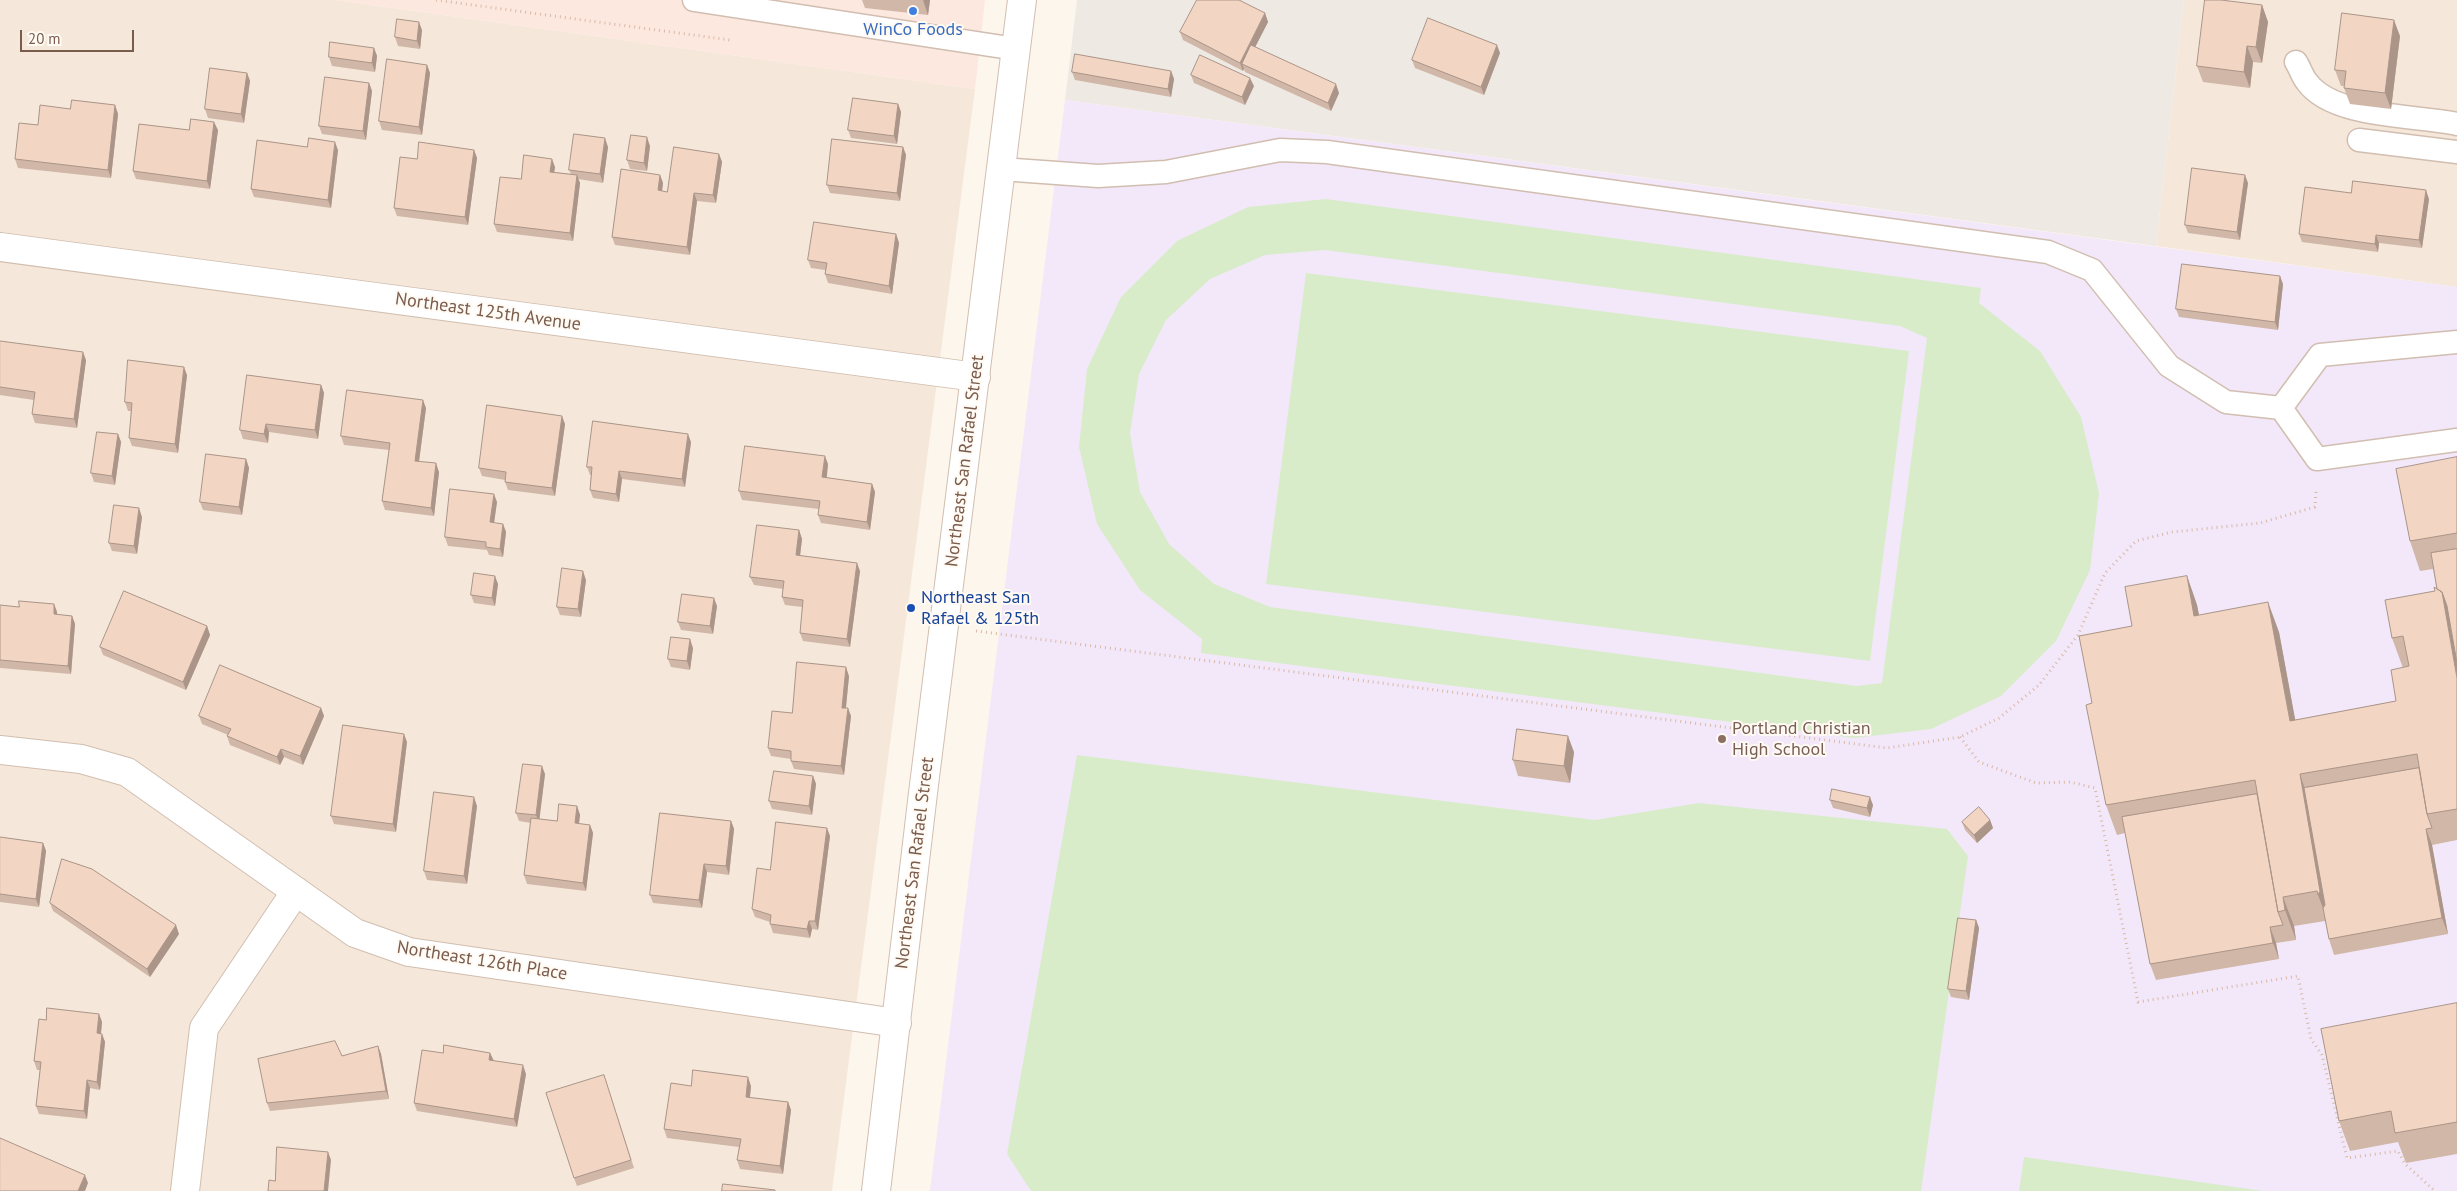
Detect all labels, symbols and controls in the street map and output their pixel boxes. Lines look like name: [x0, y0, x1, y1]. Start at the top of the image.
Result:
marker: WinCo Foods: [907, 5, 919, 17]
place label: WinCo Foods: [863, 19, 963, 41]
scale bar: [22, 20, 136, 52]
text: 20 m: [28, 29, 61, 48]
street label: Northeast 125th Avenue: [394, 288, 582, 336]
street label: Northeast San Rafael Street: [941, 354, 989, 568]
place label: Northeast San Rafael & 125th: [921, 587, 1039, 630]
marker: Northeast San Rafael & 125th: [905, 602, 917, 614]
place label: Portland Christian High School: [1732, 718, 1871, 761]
marker: Portland Christian High School: [1716, 733, 1728, 745]
street label: Northeast San Rafael Street: [891, 756, 939, 970]
street label: Northeast 126th Place: [395, 937, 569, 985]

